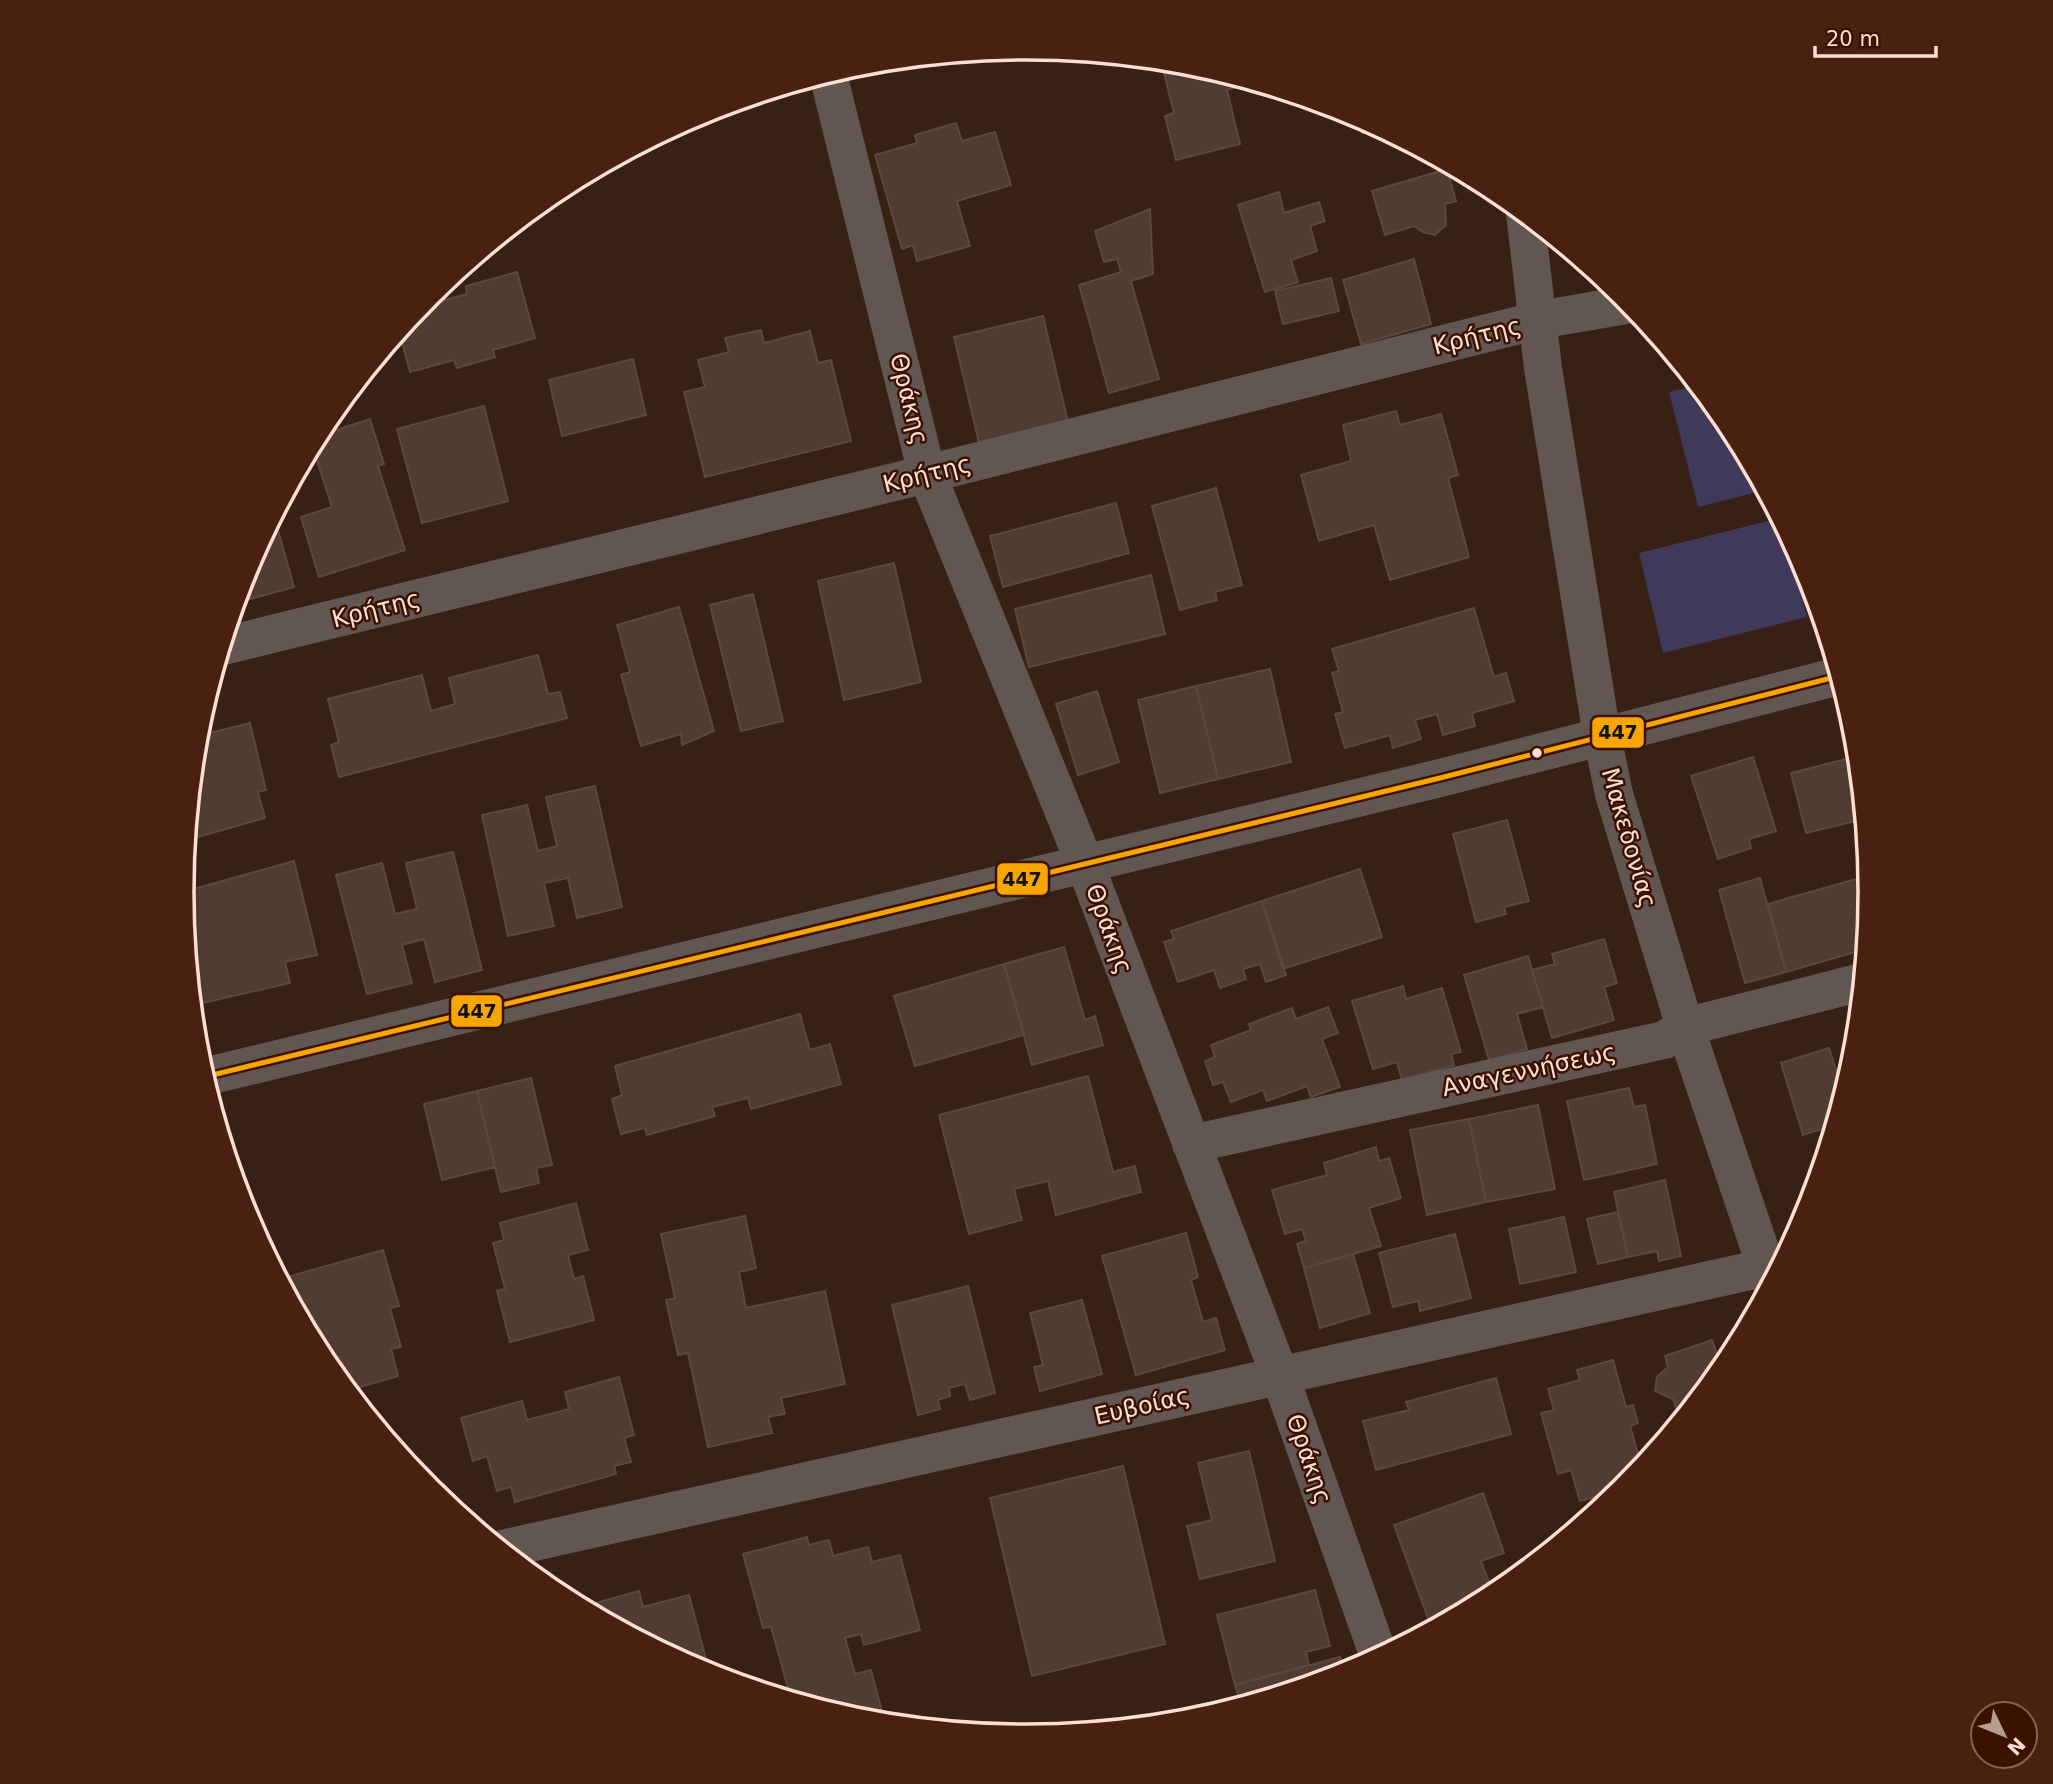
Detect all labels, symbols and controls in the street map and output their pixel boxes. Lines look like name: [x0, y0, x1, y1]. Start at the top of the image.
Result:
scale bar: [1815, 14, 1936, 58]
text: 20 m: [1826, 27, 1880, 51]
street label: Κρήτης: [1430, 312, 1524, 360]
street label: Θράκης: [884, 350, 934, 448]
street label: Κρήτης: [880, 450, 974, 498]
street label: Κρήτης: [329, 585, 423, 633]
line badge: 447: [1591, 716, 1645, 749]
text: 447: [1598, 721, 1638, 743]
unlabelled marker: [1530, 746, 1544, 760]
street label: Μακεδονίας: [1596, 765, 1662, 911]
line badge: 447: [996, 862, 1049, 896]
text: 447: [1002, 868, 1042, 890]
street label: Θράκης: [1080, 880, 1138, 978]
line badge: 447: [450, 994, 503, 1028]
text: 447: [457, 1000, 497, 1022]
street label: Αναγεννήσεως: [1439, 1038, 1619, 1102]
street label: Ευβοίας: [1092, 1381, 1192, 1431]
street label: Θράκης: [1281, 1410, 1337, 1508]
north arrow: [1969, 1700, 2039, 1770]
text: N: [2003, 1733, 2030, 1760]

